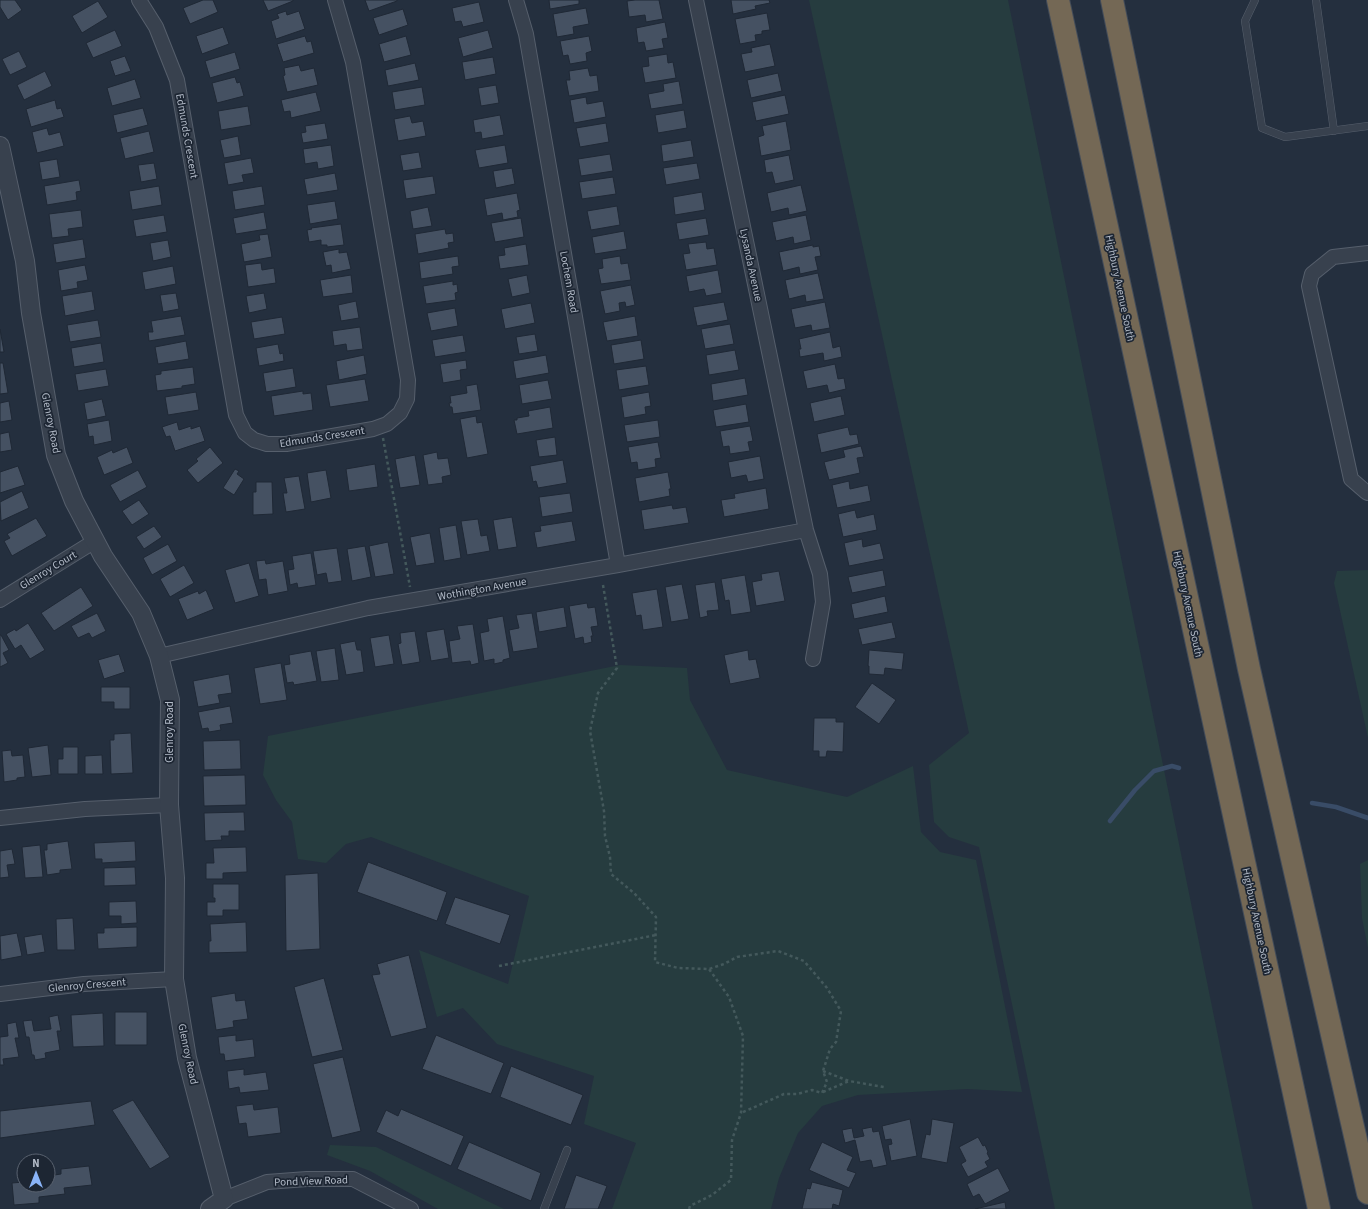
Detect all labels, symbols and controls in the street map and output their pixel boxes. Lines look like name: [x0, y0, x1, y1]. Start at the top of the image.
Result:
street label: Edmunds Crescent: [172, 92, 202, 180]
street label: Lysanda Avenue: [736, 227, 766, 303]
street label: Highbury Avenue South: [1101, 233, 1139, 343]
street label: Lochem Road: [556, 250, 582, 314]
street label: Glenroy Road: [38, 391, 64, 455]
street label: Edmunds Crescent: [278, 423, 366, 451]
street label: Glenroy Court: [17, 547, 79, 593]
street label: Highbury Avenue South: [1169, 549, 1207, 659]
street label: Wothington Avenue: [436, 574, 528, 604]
street label: Glenroy Road: [162, 701, 177, 763]
street label: Highbury Avenue South: [1238, 866, 1276, 976]
street label: Glenroy Crescent: [47, 974, 127, 996]
street label: Glenroy Road: [174, 1022, 202, 1086]
north arrow: [16, 1153, 56, 1193]
text: N: [32, 1156, 40, 1171]
street label: Pond View Road: [274, 1172, 348, 1190]

